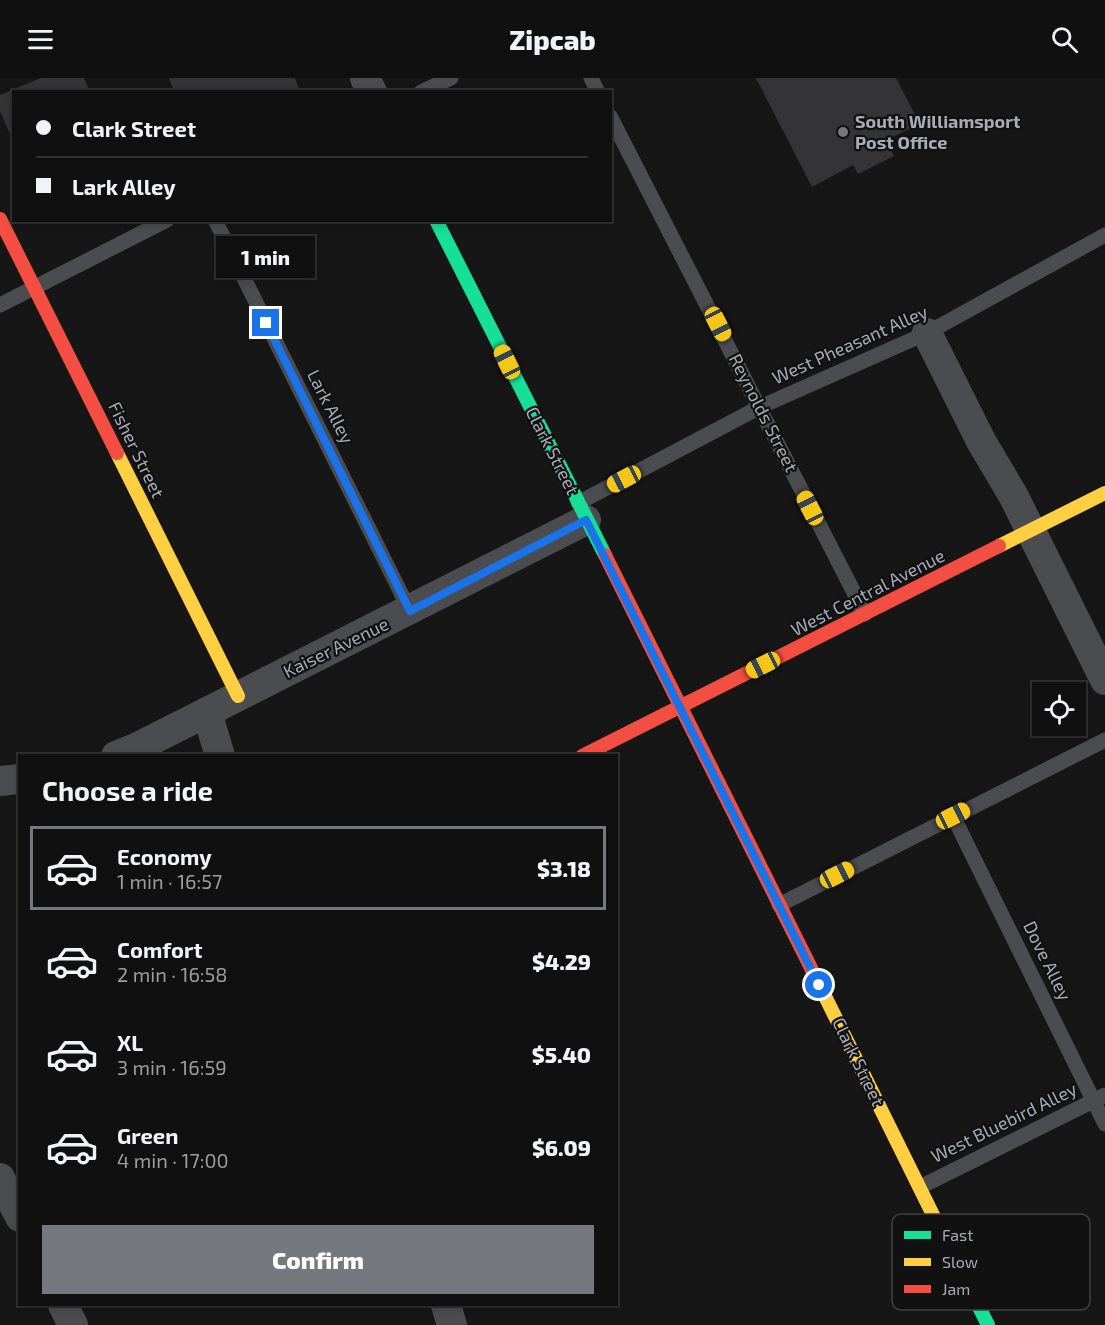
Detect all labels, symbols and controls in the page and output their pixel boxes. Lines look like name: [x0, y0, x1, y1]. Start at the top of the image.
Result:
icon: menu: [24, 23, 57, 56]
text: Zipcab: [509, 23, 596, 55]
icon: search: [1048, 23, 1081, 56]
place label: South Williamsport Post Office: [855, 110, 1021, 153]
text: Clark Street: [72, 115, 196, 141]
marker: South Williamsport Post Office: [836, 125, 850, 139]
text: Lark Alley: [72, 173, 176, 199]
callout: 1 min: [216, 236, 316, 278]
text: 1 min: [241, 245, 290, 269]
street label: West Pheasant Alley: [768, 300, 931, 388]
car: [702, 304, 734, 344]
route end: [252, 309, 279, 336]
car: [491, 342, 523, 382]
street label: Reynolds Street: [725, 350, 803, 475]
street label: Lark Alley: [303, 366, 359, 448]
street label: Fisher Street: [104, 398, 170, 501]
street label: Clark Street: [521, 403, 584, 498]
car: [604, 463, 644, 495]
car: [794, 488, 826, 528]
street label: West Central Avenue: [787, 544, 948, 640]
street label: Kaiser Avenue: [279, 612, 392, 682]
car: [743, 649, 783, 681]
map controls: [1032, 682, 1086, 736]
button: locate: [1032, 682, 1086, 736]
text: Choose a ride: [42, 774, 213, 806]
car: [933, 800, 973, 832]
icon: car: [45, 841, 99, 895]
text: Economy: [117, 843, 212, 869]
text: $3.18: [537, 855, 591, 881]
car: [817, 859, 857, 891]
text: 1 min · 16:57: [117, 869, 222, 893]
street label: Dove Alley: [1019, 917, 1077, 1004]
icon: car: [45, 934, 99, 988]
text: Comfort: [117, 936, 202, 962]
text: $4.29: [532, 948, 591, 974]
text: 2 min · 16:58: [117, 962, 227, 986]
route start: [805, 971, 832, 998]
street label: Clark Street: [828, 1014, 890, 1110]
icon: car: [45, 1027, 99, 1081]
text: XL: [117, 1029, 143, 1055]
text: $5.40: [532, 1041, 591, 1067]
text: 3 min · 16:59: [117, 1055, 227, 1079]
street label: West Bluebird Alley: [927, 1077, 1081, 1167]
icon: car: [45, 1120, 99, 1174]
text: Green: [117, 1122, 179, 1148]
text: $6.09: [532, 1134, 591, 1160]
text: 4 min · 17:00: [117, 1148, 229, 1172]
legend: [892, 1214, 1090, 1310]
button: Confirm: [42, 1225, 594, 1294]
text: Fast: [942, 1225, 973, 1244]
text: Slow: [942, 1252, 978, 1271]
text: Jam: [942, 1279, 970, 1298]

